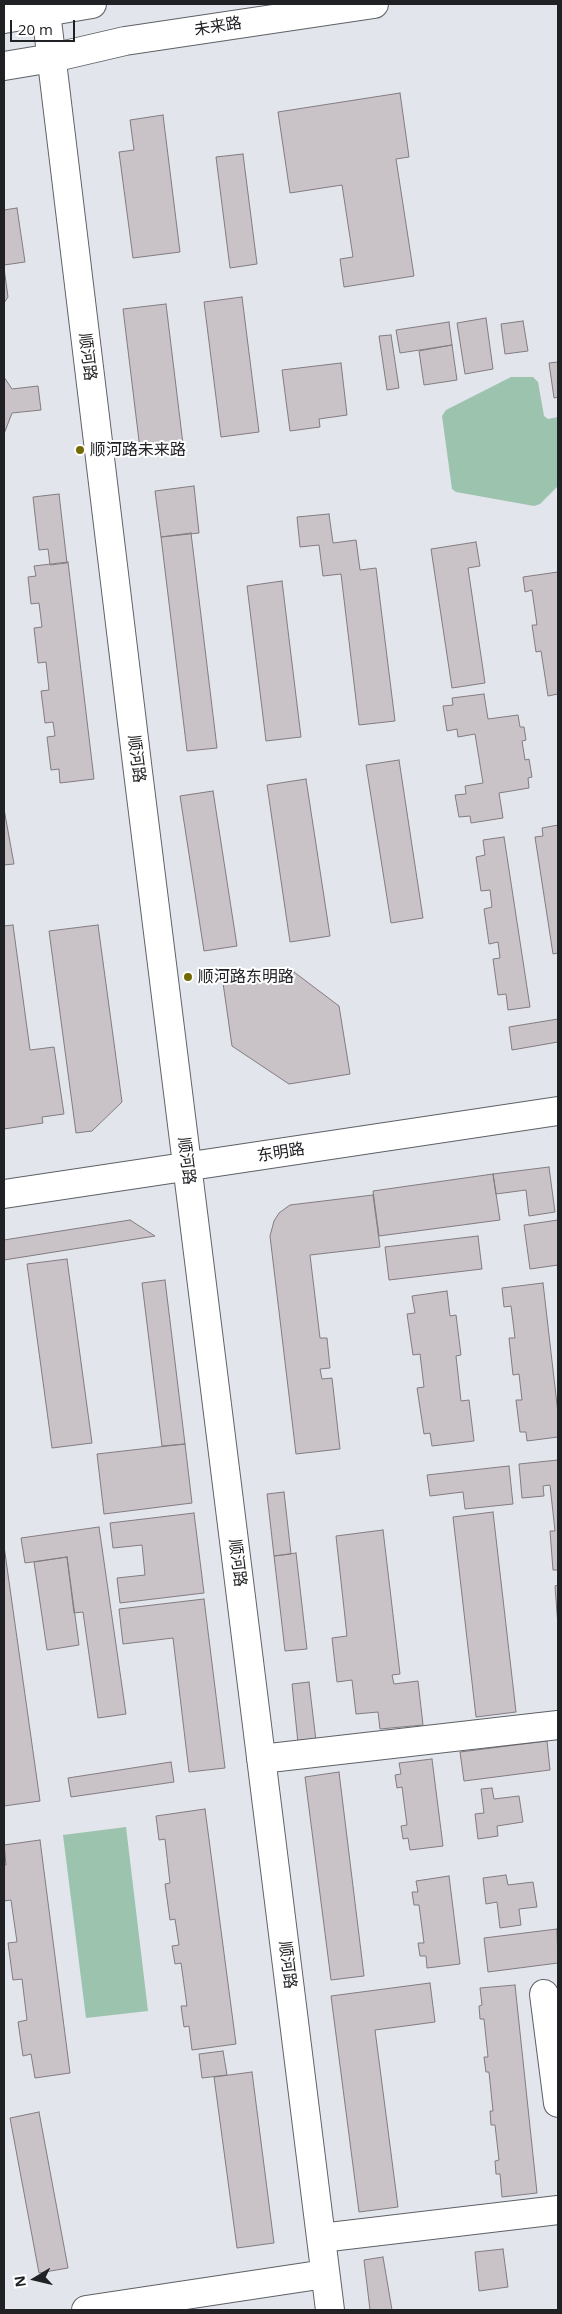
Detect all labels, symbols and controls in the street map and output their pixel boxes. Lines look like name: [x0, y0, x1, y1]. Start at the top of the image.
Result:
scale bar: [12, 10, 78, 42]
street label: 未来路: [193, 14, 243, 40]
text: 20 m: [18, 19, 53, 39]
street label: 顺河路: [75, 332, 99, 382]
place label: 顺河路未来路: [90, 440, 186, 460]
marker: 顺河路未来路: [74, 444, 86, 456]
street label: 顺河路: [124, 734, 148, 784]
place label: 顺河路东明路: [198, 967, 294, 987]
marker: 顺河路东明路: [182, 971, 194, 983]
street label: 顺河路: [174, 1136, 198, 1186]
street label: 东明路: [256, 1140, 306, 1166]
street label: 顺河路: [225, 1538, 249, 1588]
street label: 顺河路: [275, 1940, 299, 1990]
north arrow: [10, 2254, 60, 2304]
text: N: [9, 2274, 30, 2289]

